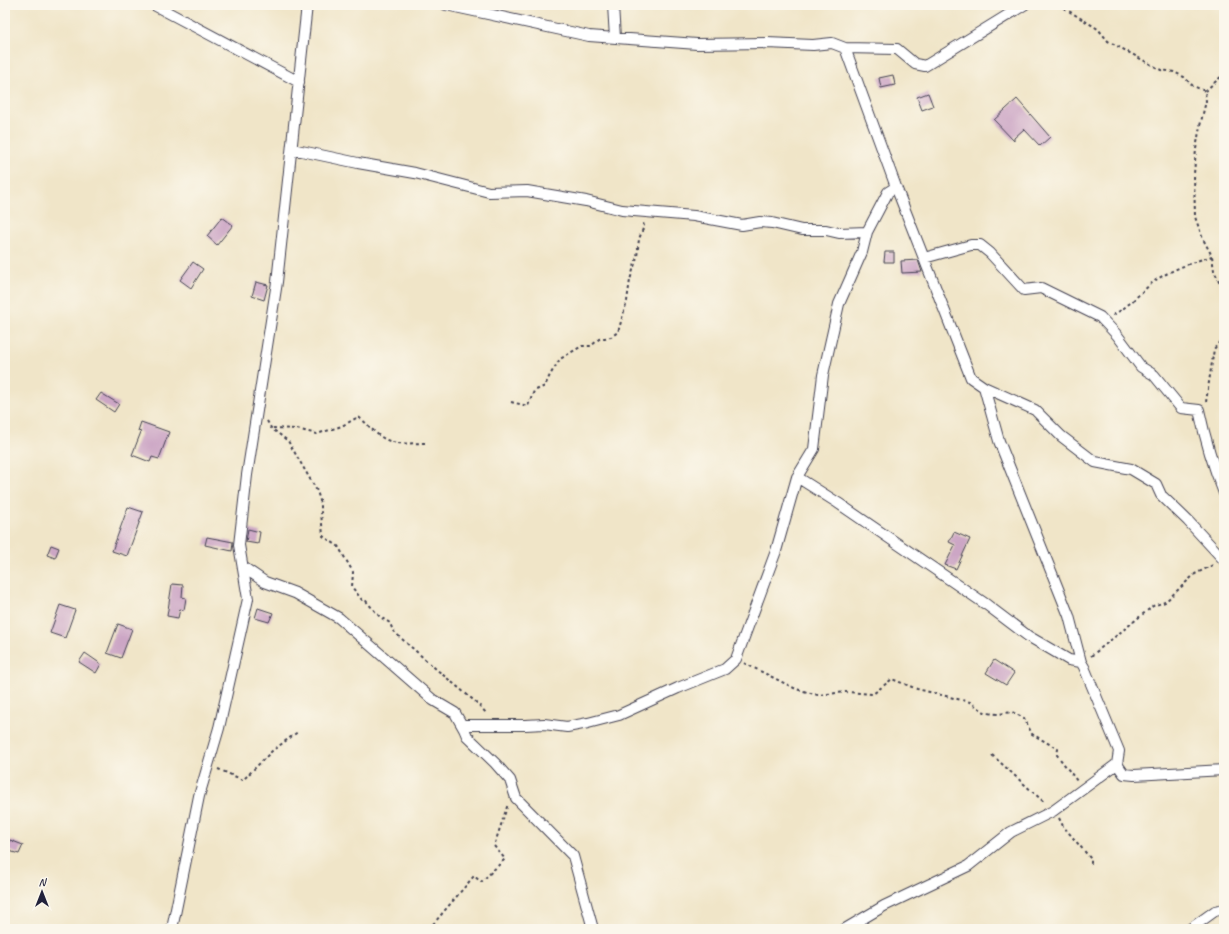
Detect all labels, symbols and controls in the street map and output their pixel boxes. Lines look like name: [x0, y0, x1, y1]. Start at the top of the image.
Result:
north arrow: [22, 872, 62, 912]
text: N: [39, 875, 48, 889]

